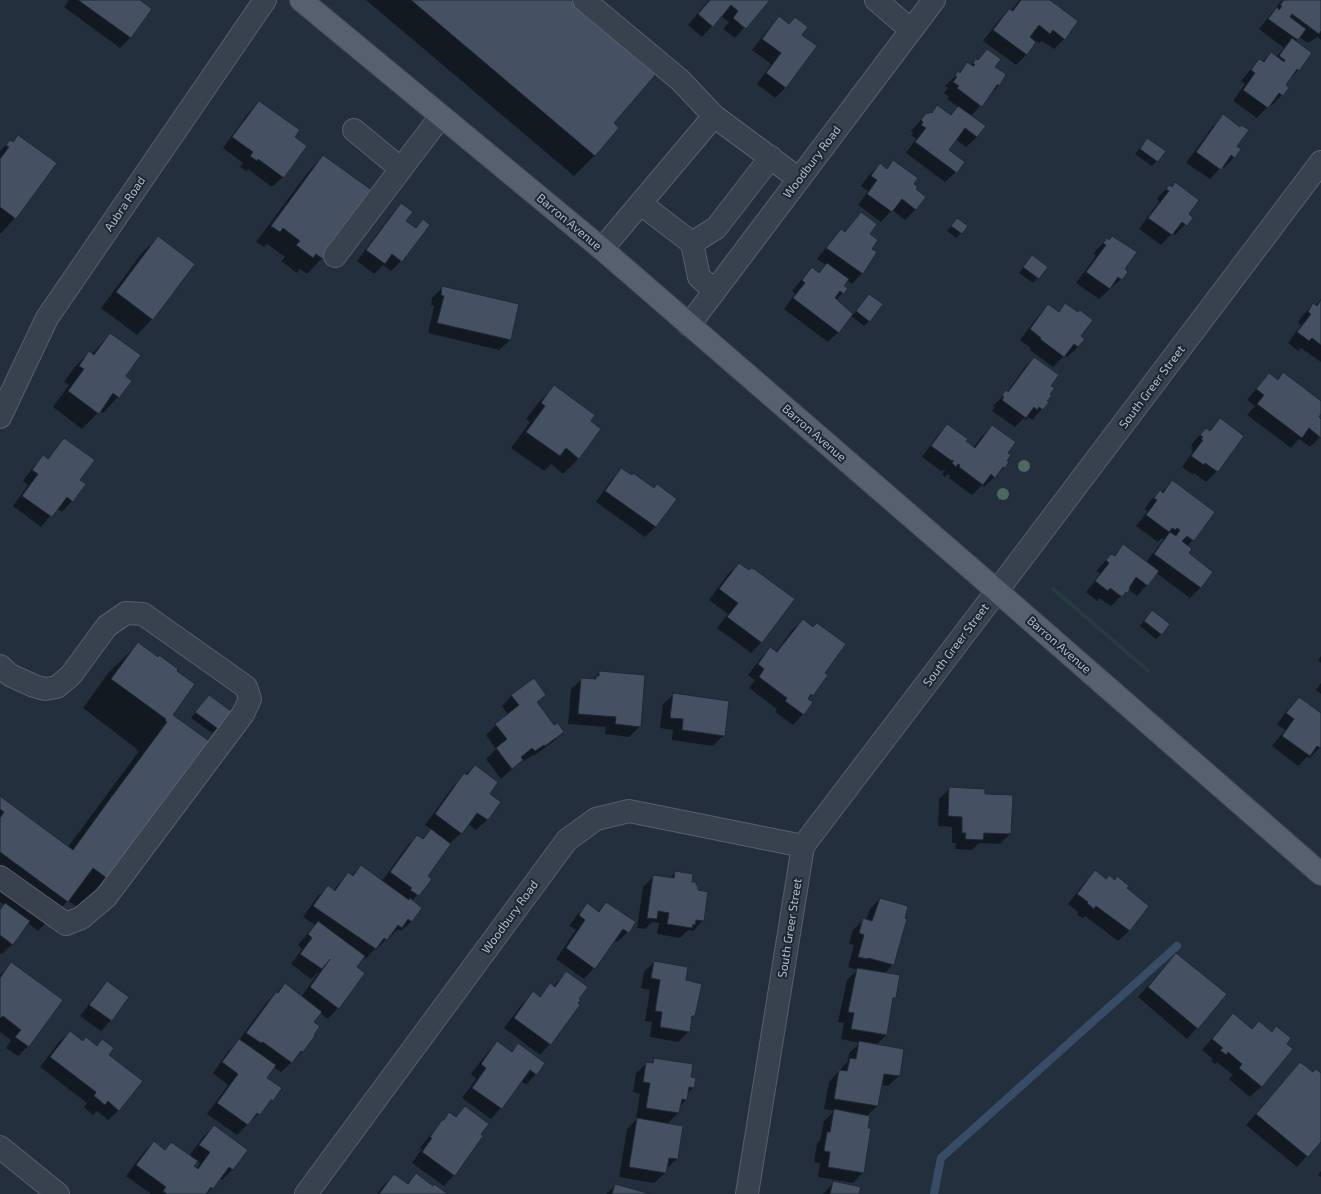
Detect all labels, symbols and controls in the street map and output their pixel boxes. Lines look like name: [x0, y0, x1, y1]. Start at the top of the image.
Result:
street label: Woodbury Road: [780, 123, 844, 201]
street label: Aubra Road: [101, 174, 149, 234]
street label: Barron Avenue: [534, 191, 604, 253]
street label: South Greer Street: [1116, 343, 1188, 431]
street label: Barron Avenue: [779, 401, 849, 465]
street label: South Greer Street: [920, 601, 992, 689]
street label: Barron Avenue: [1024, 613, 1094, 677]
street label: South Greer Street: [775, 877, 805, 979]
street label: Woodbury Road: [479, 878, 541, 956]

